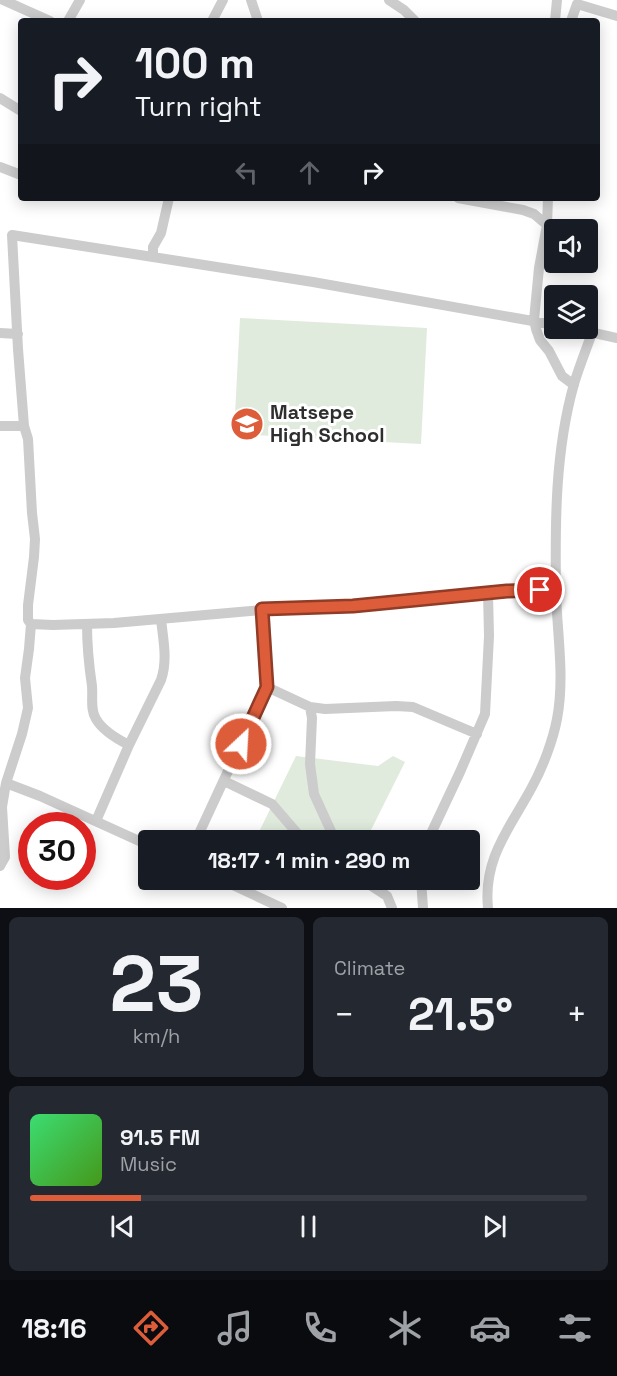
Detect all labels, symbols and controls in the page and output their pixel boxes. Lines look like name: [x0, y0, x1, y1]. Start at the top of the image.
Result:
text: 100 m: [135, 37, 255, 90]
icon: right: [36, 42, 114, 120]
text: Turn right: [135, 89, 262, 124]
icon: left: [230, 156, 263, 189]
icon: ahead: [293, 156, 326, 189]
icon: right: [356, 156, 389, 189]
map controls: [544, 219, 598, 339]
button: sound: [544, 219, 598, 273]
button: layers: [544, 285, 598, 339]
place label: Matsepe High School: [270, 399, 385, 448]
school or university icon: Matsepe High School: [229, 406, 265, 442]
pin: [514, 564, 565, 615]
icon: arrive: [523, 573, 556, 606]
position arrow: [209, 712, 273, 776]
speed limit sign: 30: [18, 812, 96, 890]
text: 18:17 · 1 min · 290 m: [208, 846, 410, 874]
text: 23: [110, 934, 203, 1034]
text: Climate: [334, 955, 405, 981]
text: 21.5°: [408, 986, 513, 1043]
text: −: [334, 994, 354, 1036]
text: +: [567, 994, 587, 1036]
text: km/h: [133, 1023, 180, 1049]
text: 91.5 FM: [120, 1123, 200, 1151]
text: Music: [120, 1151, 177, 1177]
icon: previous: [106, 1210, 139, 1243]
icon: pause: [292, 1210, 325, 1243]
icon: next: [478, 1210, 511, 1243]
icon: directions: [130, 1307, 172, 1349]
icon: music: [214, 1307, 256, 1349]
icon: phone: [299, 1307, 341, 1349]
icon: climate: [384, 1307, 426, 1349]
icon: car: [469, 1307, 511, 1349]
icon: filters: [554, 1307, 596, 1349]
text: 18:16: [21, 1311, 87, 1346]

